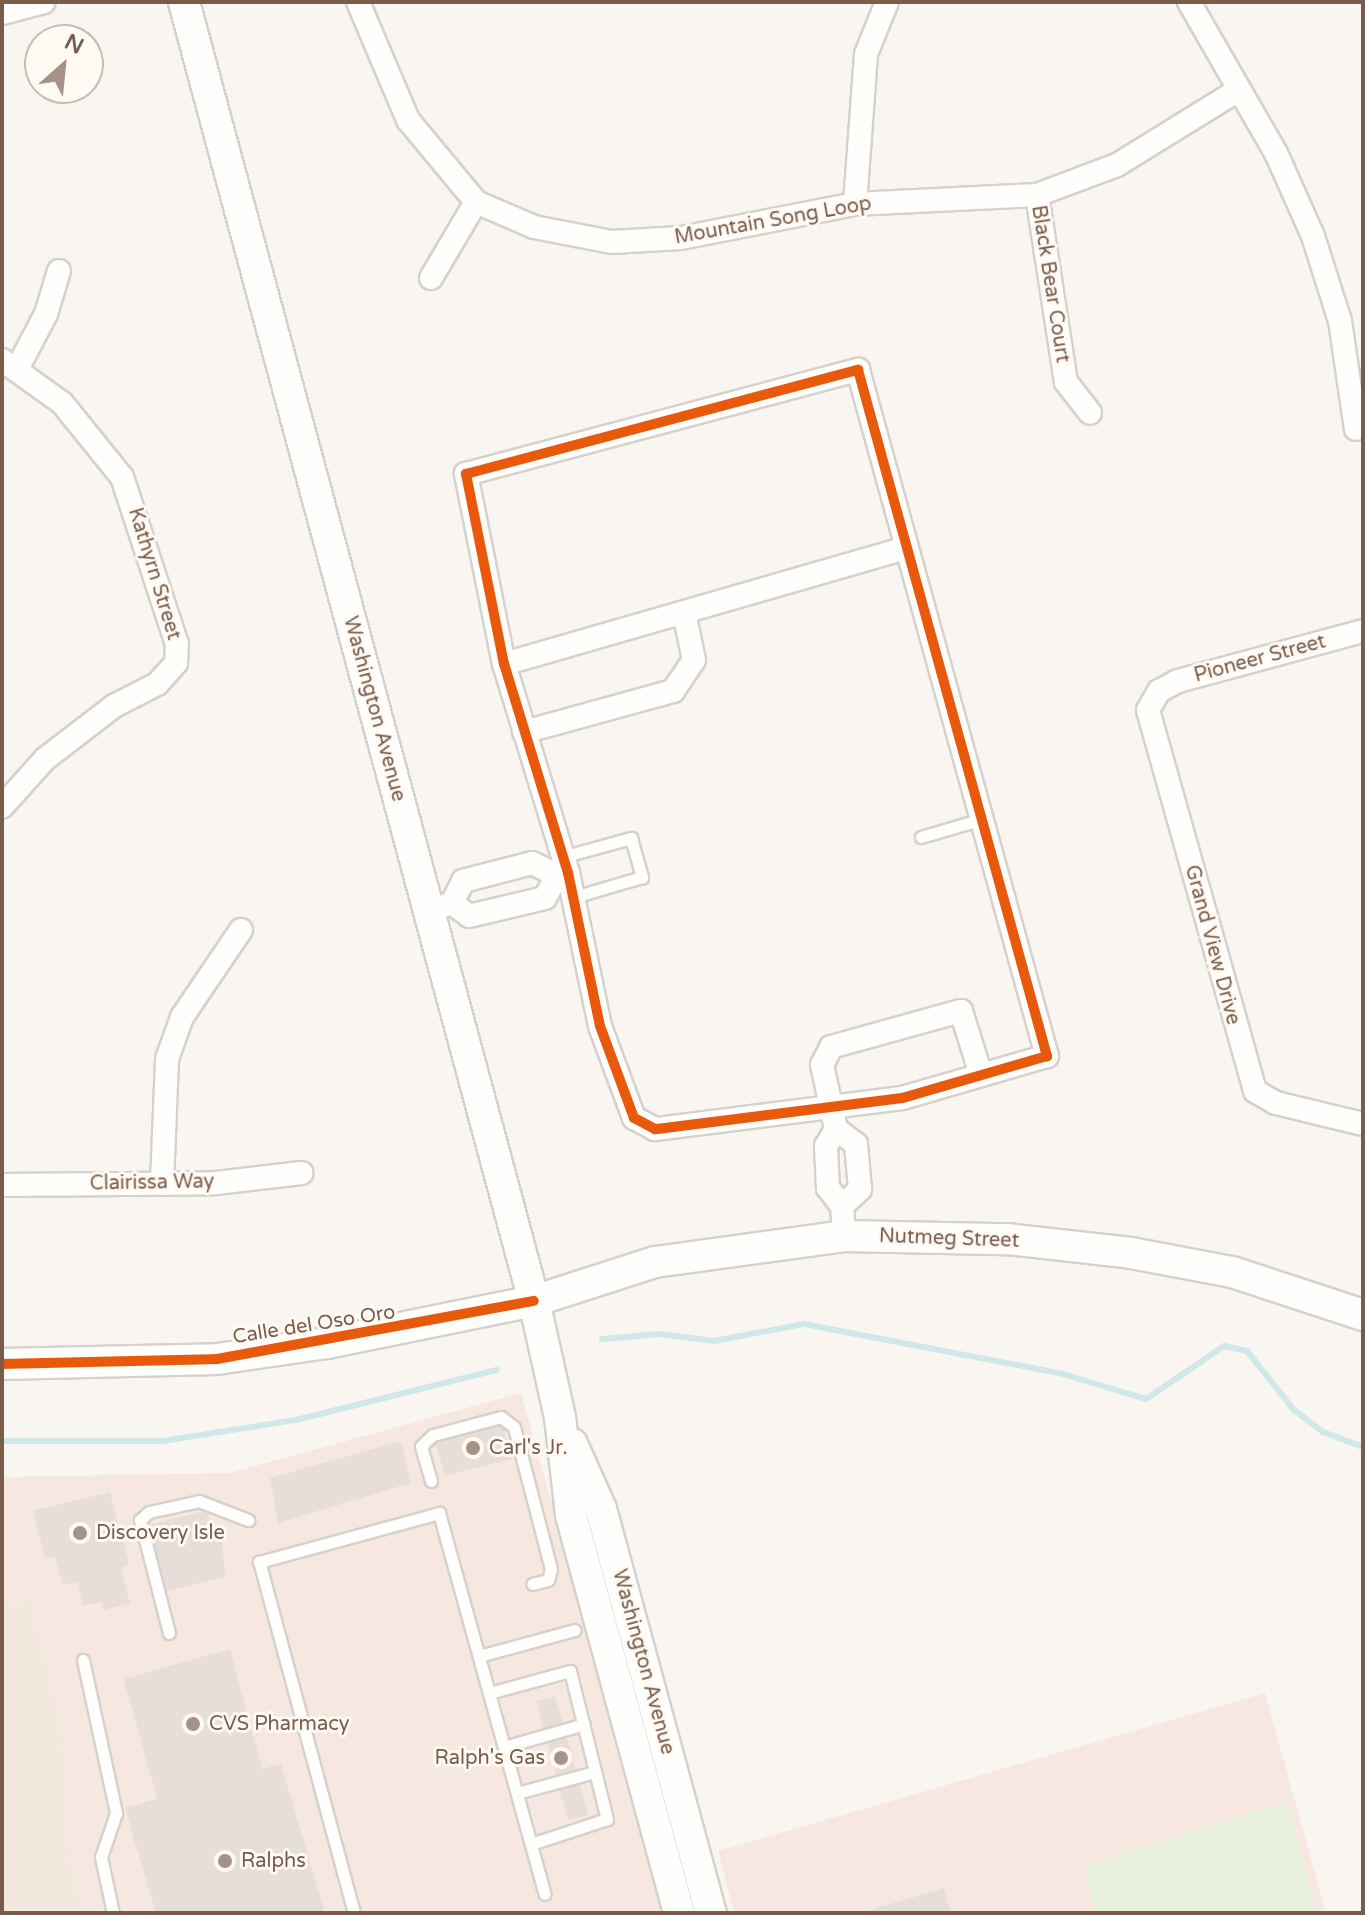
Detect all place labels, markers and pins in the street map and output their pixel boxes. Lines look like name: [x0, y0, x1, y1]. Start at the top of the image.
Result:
place label: Carl's Jr.: [489, 1436, 568, 1460]
marker: Carl's Jr.: [464, 1439, 482, 1457]
place label: Discovery Isle: [96, 1521, 225, 1545]
marker: Discovery Isle: [71, 1524, 89, 1542]
place label: CVS Pharmacy: [209, 1712, 350, 1736]
marker: CVS Pharmacy: [184, 1715, 202, 1733]
place label: Ralph's Gas: [435, 1746, 545, 1770]
marker: Ralph's Gas: [552, 1749, 570, 1767]
place label: Ralphs: [241, 1849, 306, 1873]
marker: Ralphs: [216, 1852, 234, 1870]

